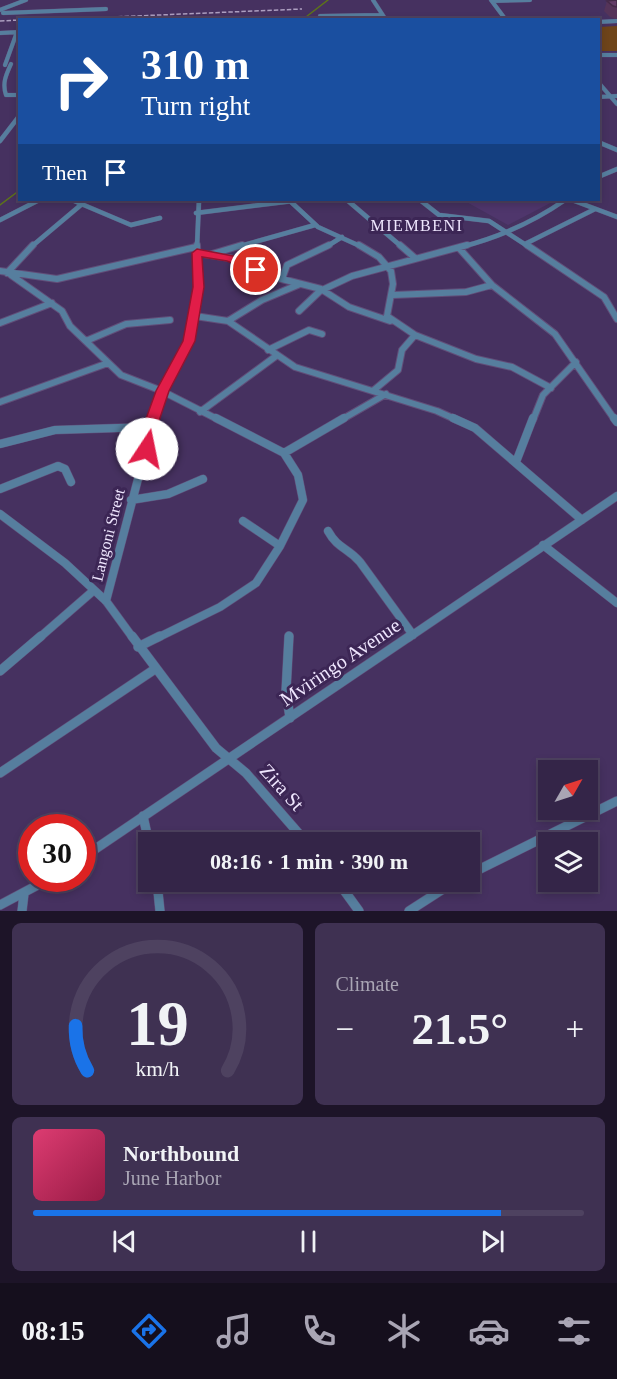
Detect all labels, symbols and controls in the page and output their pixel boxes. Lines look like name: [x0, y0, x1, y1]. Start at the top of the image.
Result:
icon: right: [42, 42, 120, 120]
text: 310 m: [141, 42, 250, 88]
text: Turn right: [141, 91, 250, 121]
icon: arrive: [99, 156, 132, 189]
text: Then: [42, 160, 87, 185]
district label: MIEMBENI: [371, 217, 463, 234]
pin: [230, 244, 281, 295]
icon: arrive: [239, 253, 272, 286]
position arrow: [115, 417, 179, 481]
street label: Langoni Street: [88, 486, 129, 583]
street label: Mviringo Avenue: [276, 614, 405, 711]
street label: Zira St: [255, 759, 309, 815]
north arrow: [538, 760, 598, 820]
map controls: [538, 760, 598, 892]
speed limit sign: 30: [18, 814, 96, 892]
button: layers: [538, 832, 598, 892]
text: 08:16 · 1 min · 390 m: [210, 849, 408, 874]
text: Climate: [336, 973, 399, 995]
text: 19: [126, 989, 188, 1058]
text: 21.5°: [411, 1004, 508, 1054]
text: −: [336, 1011, 354, 1047]
text: +: [565, 1011, 584, 1047]
text: km/h: [135, 1057, 180, 1081]
text: Northbound: [123, 1141, 239, 1166]
text: June Harbor: [123, 1167, 221, 1189]
icon: previous: [108, 1225, 141, 1258]
icon: pause: [292, 1225, 325, 1258]
icon: next: [476, 1225, 509, 1258]
icon: directions: [128, 1310, 170, 1352]
icon: music: [213, 1310, 255, 1352]
icon: phone: [298, 1310, 340, 1352]
icon: climate: [383, 1310, 425, 1352]
icon: car: [468, 1310, 510, 1352]
icon: filters: [553, 1310, 595, 1352]
text: 08:15: [22, 1316, 85, 1346]

